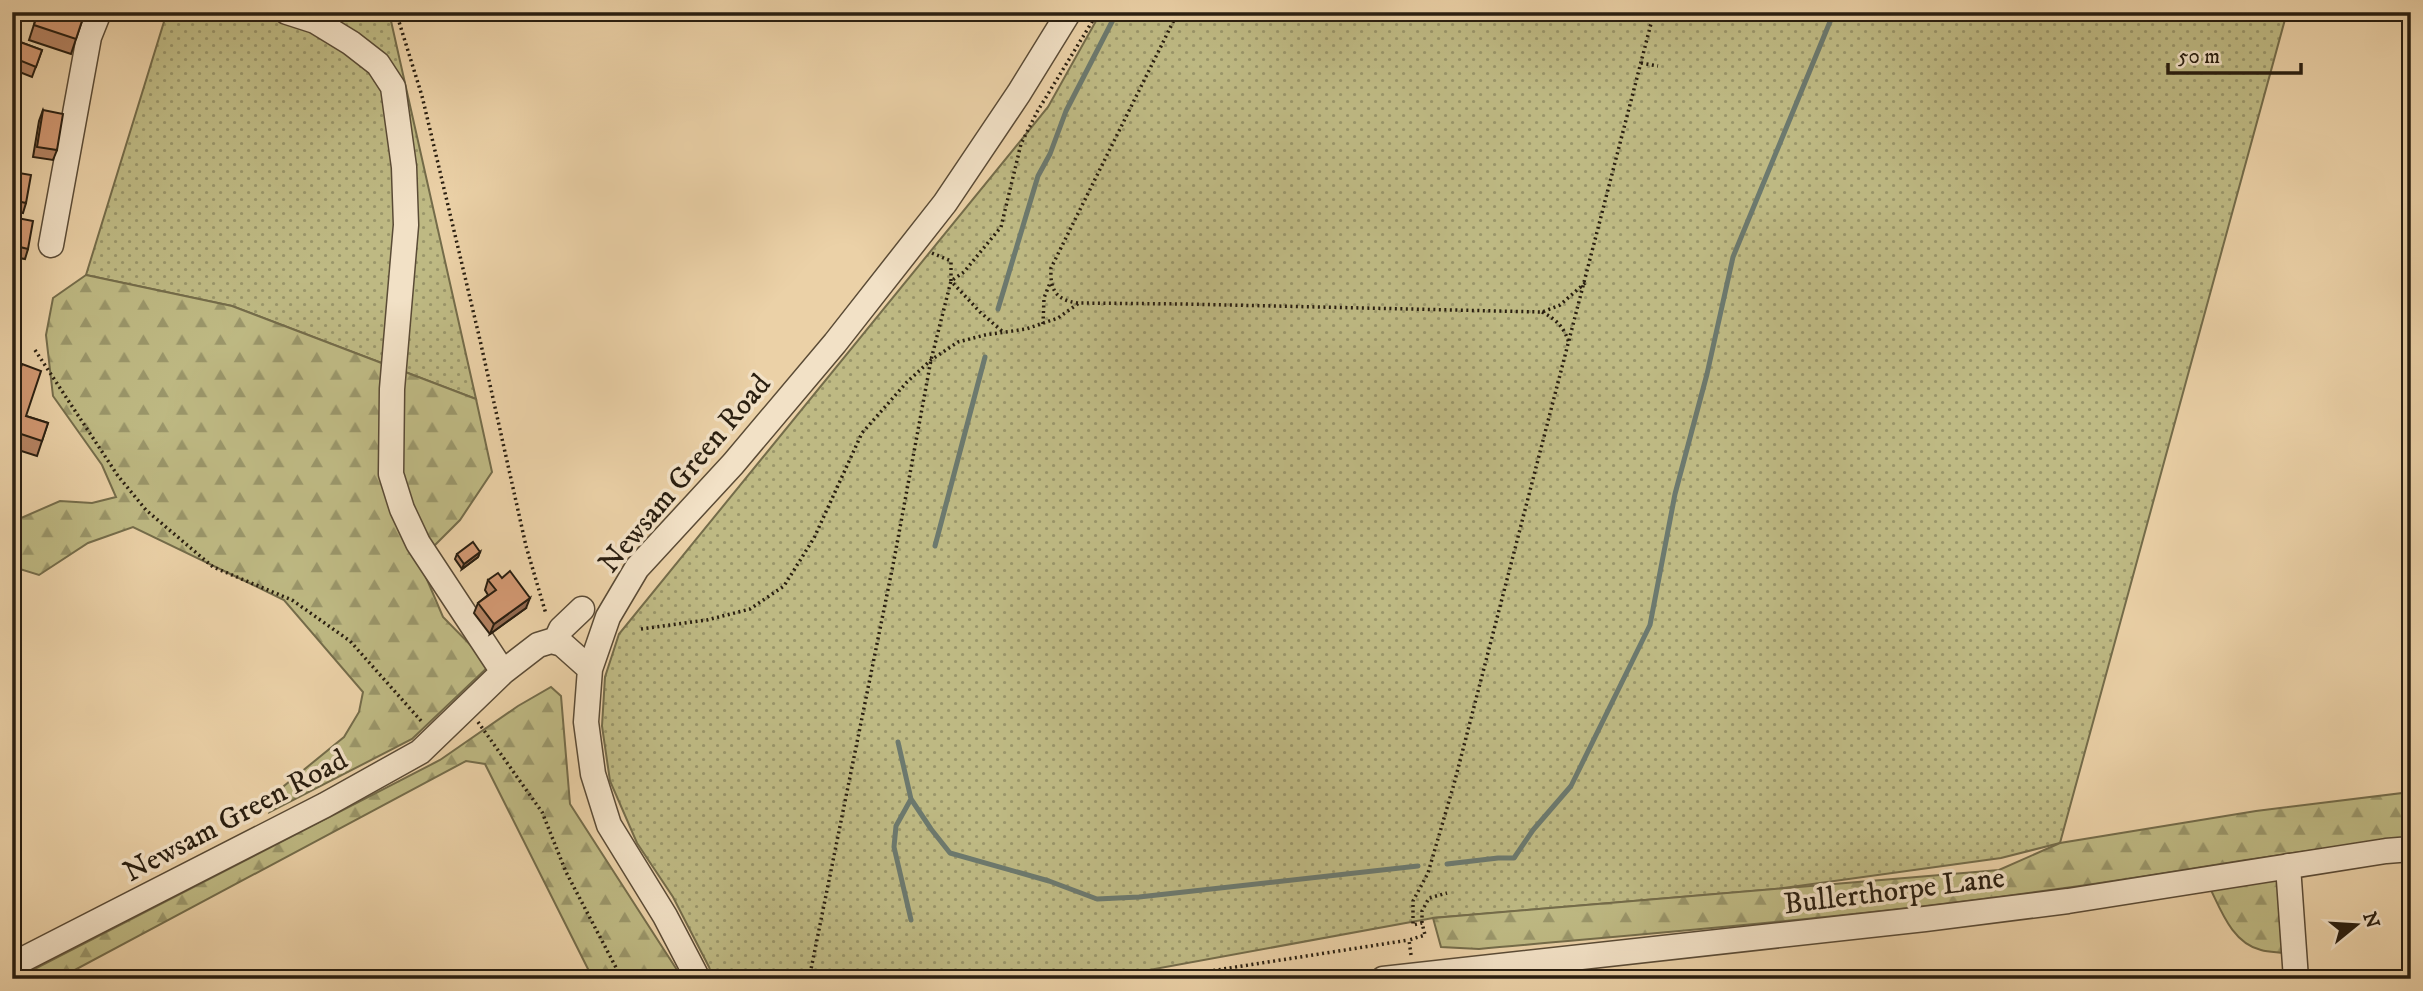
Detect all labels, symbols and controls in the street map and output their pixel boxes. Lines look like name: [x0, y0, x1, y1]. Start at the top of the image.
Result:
scale bar: [2168, 32, 2300, 76]
text: 50 m: [2178, 44, 2220, 70]
street label: Newsam Green Road: [591, 367, 779, 581]
street label: Newsam Green Road: [117, 742, 354, 891]
street label: Bullerthorpe Lane: [1782, 860, 2007, 923]
north arrow: [2322, 890, 2392, 960]
text: N: [2357, 909, 2384, 932]

